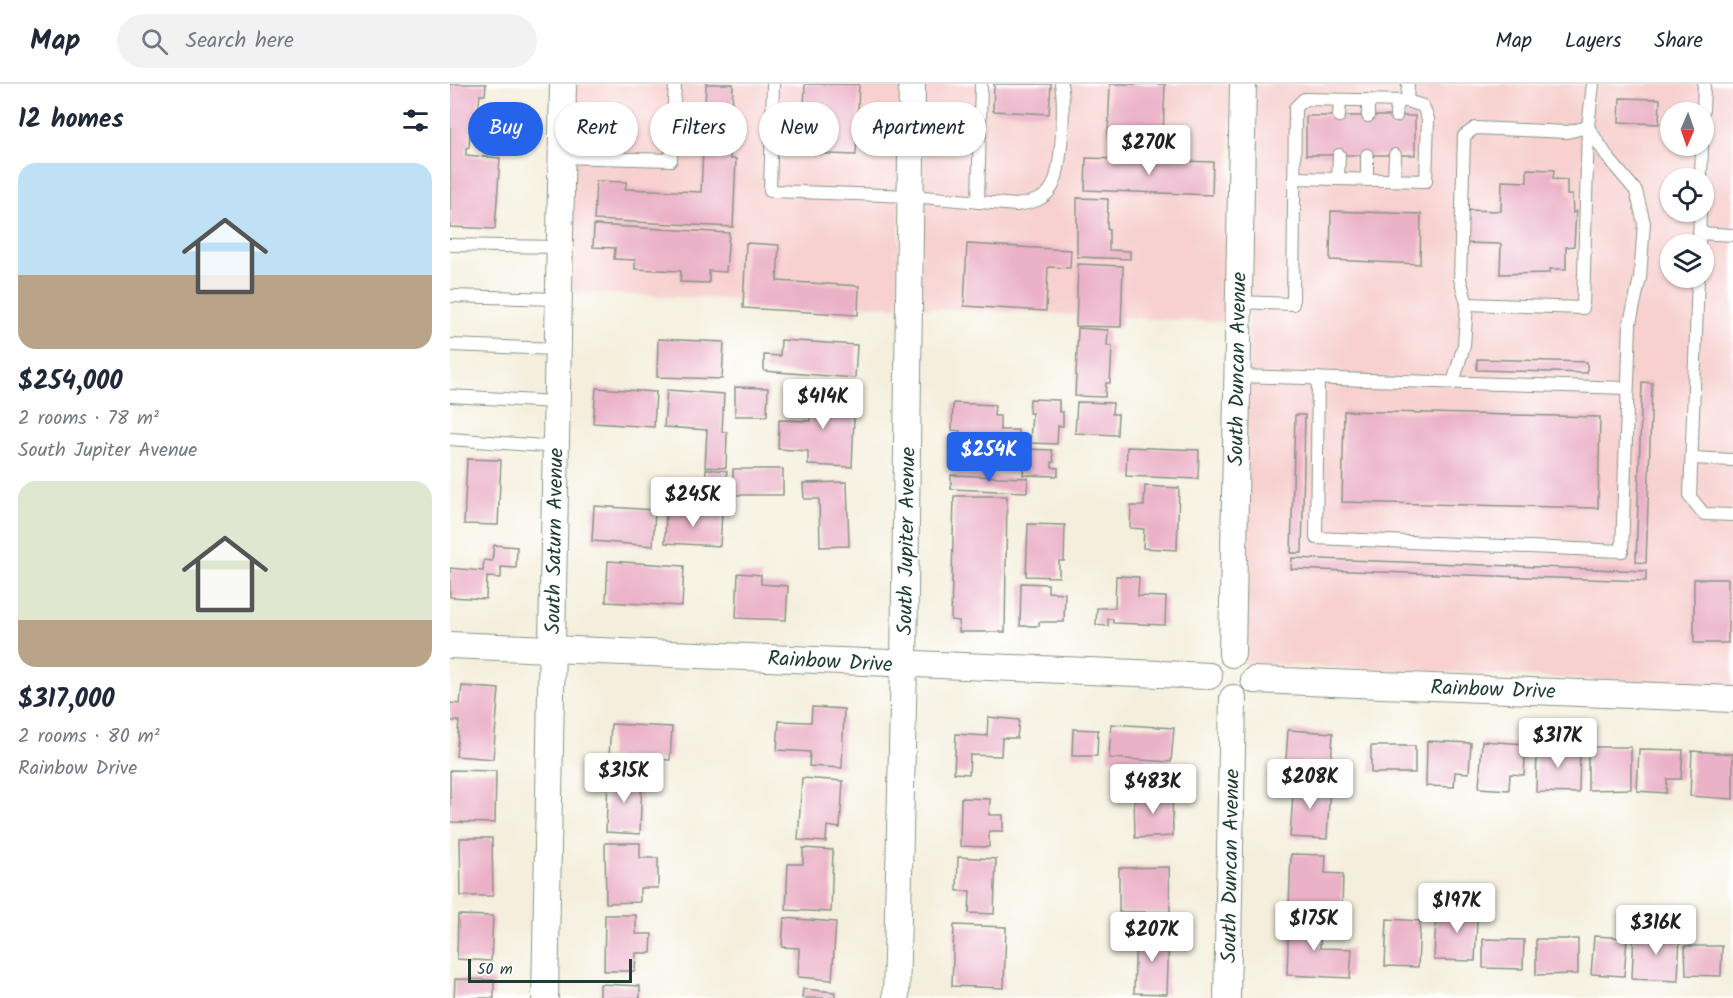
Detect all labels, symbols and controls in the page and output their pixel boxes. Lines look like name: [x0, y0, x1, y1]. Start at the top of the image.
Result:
search box: [117, 14, 537, 68]
text: Map: [30, 19, 81, 64]
text: Search here: [186, 24, 294, 59]
icon: search: [138, 25, 171, 58]
text: Map: [1495, 25, 1532, 58]
text: Layers: [1565, 25, 1621, 58]
text: Share: [1654, 25, 1703, 58]
text: 12 homes: [18, 99, 124, 141]
chip: Buy: [468, 102, 543, 156]
chip: Rent: [555, 102, 638, 156]
chip: Filters: [650, 102, 747, 156]
chip: New: [759, 102, 839, 156]
chip: Apartment: [851, 102, 986, 156]
north arrow: [1660, 102, 1714, 156]
map controls: [1660, 102, 1714, 288]
icon: filters: [399, 104, 432, 137]
pin: $270K: [1107, 125, 1191, 176]
text: $270K: [1121, 128, 1177, 160]
button: locate: [1660, 168, 1714, 222]
icon: home: [171, 202, 279, 310]
button: layers: [1660, 234, 1714, 288]
street label: South Duncan Avenue: [1220, 271, 1257, 466]
text: $254,000: [18, 361, 123, 403]
pin: $414K: [781, 379, 865, 430]
text: $414K: [797, 382, 849, 414]
text: 2 rooms · 78 m²: [18, 403, 159, 435]
pin: $254K: [947, 432, 1031, 483]
text: South Jupiter Avenue: [18, 435, 197, 467]
text: $254K: [961, 435, 1017, 467]
street label: South Jupiter Avenue: [889, 446, 926, 635]
street label: South Saturn Avenue: [537, 447, 574, 634]
pin: $245K: [651, 477, 735, 528]
text: $245K: [665, 480, 721, 512]
icon: home: [171, 520, 279, 628]
street label: Rainbow Drive: [767, 643, 894, 682]
street label: Rainbow Drive: [1430, 672, 1557, 709]
text: $317,000: [18, 679, 115, 721]
pin: $317K: [1516, 718, 1600, 769]
text: 2 rooms · 80 m²: [18, 721, 160, 753]
text: $317K: [1533, 721, 1583, 753]
text: Rainbow Drive: [18, 753, 137, 785]
pin: $315K: [582, 753, 666, 804]
text: $315K: [599, 756, 649, 788]
pin: $208K: [1268, 759, 1352, 810]
text: $208K: [1281, 762, 1339, 794]
pin: $483K: [1111, 764, 1195, 815]
text: $483K: [1124, 767, 1182, 799]
street label: South Duncan Avenue: [1213, 768, 1250, 963]
pin: $197K: [1415, 883, 1499, 934]
text: $197K: [1432, 886, 1482, 918]
pin: $175K: [1272, 901, 1356, 952]
text: $175K: [1289, 904, 1339, 936]
pin: $316K: [1614, 905, 1698, 956]
text: $316K: [1630, 908, 1682, 940]
pin: $207K: [1110, 912, 1194, 963]
text: $207K: [1124, 915, 1180, 947]
scale bar: [468, 956, 632, 984]
text: 50 m: [477, 957, 513, 982]

